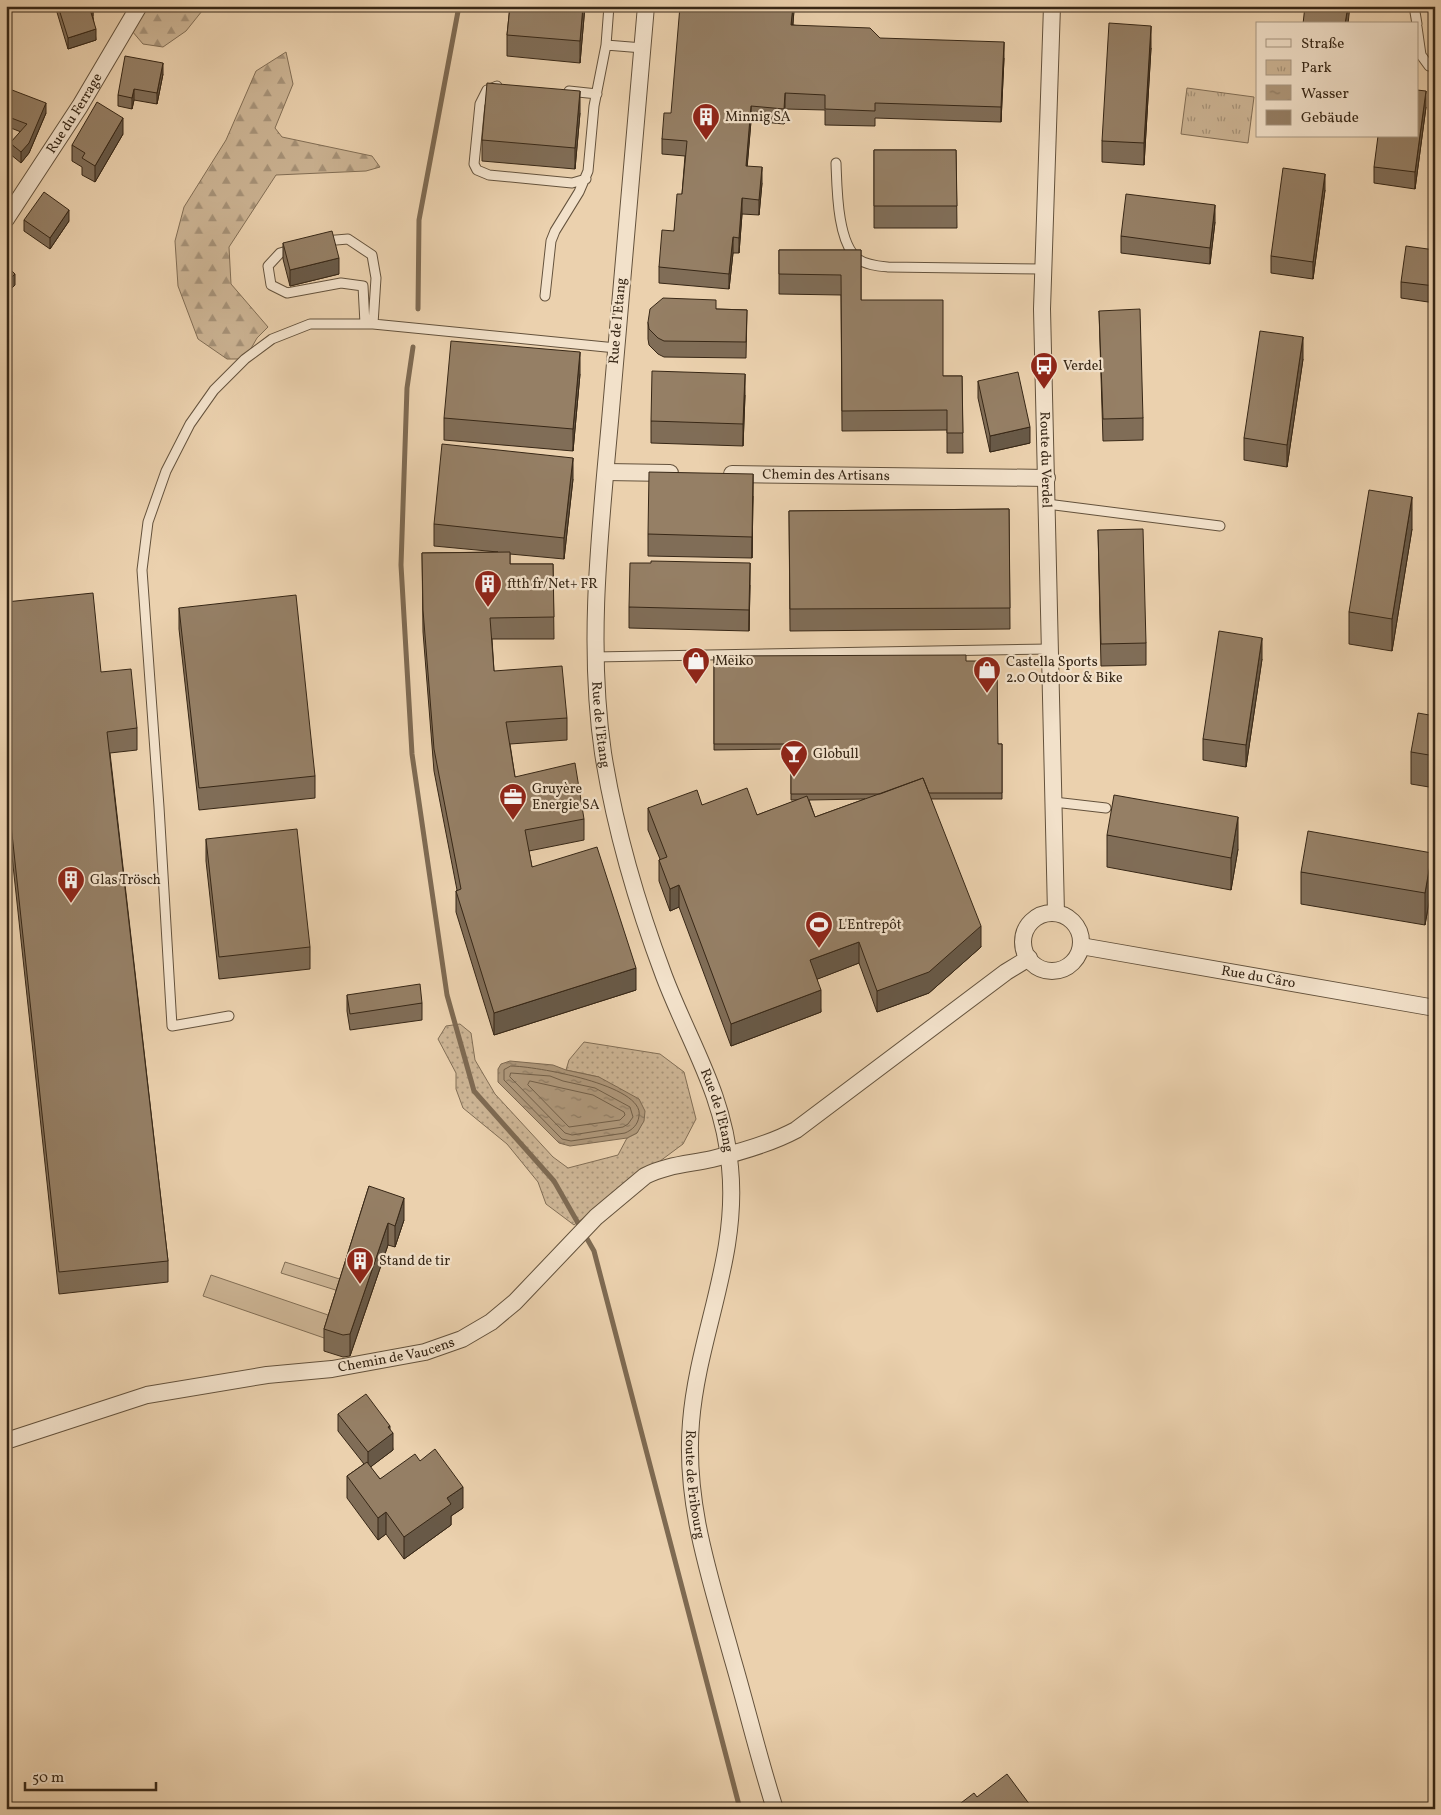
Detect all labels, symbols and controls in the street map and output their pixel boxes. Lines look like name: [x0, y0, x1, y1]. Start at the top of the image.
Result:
legend: [1256, 22, 1418, 138]
text: Straße: [1301, 34, 1344, 55]
text: Park: [1301, 58, 1332, 79]
street label: Rue du Ferrage: [42, 69, 107, 157]
text: Wasser: [1301, 84, 1349, 105]
building icon: Minnig SA: [691, 102, 721, 141]
place label: Minnig SA: [725, 108, 791, 127]
text: Gebäude: [1301, 108, 1359, 129]
street label: Rue de l'Etang: [605, 277, 631, 365]
bus stop icon: Verdel: [1029, 351, 1059, 390]
place label: Verdel: [1063, 357, 1103, 376]
street label: Route du Verdel: [1035, 411, 1056, 508]
street label: Chemin des Artisans: [762, 465, 890, 486]
building icon: ftth fr/Net+ FR: [473, 569, 503, 608]
place label: ftth fr/Net+ FR: [507, 575, 598, 594]
shop icon: Meiko: [681, 646, 711, 685]
place label: Meiko: [715, 652, 753, 671]
place label: Castella Sports 2.0 Outdoor & Bike: [1006, 653, 1123, 688]
shop icon: Castella Sports 2.0 Outdoor & Bike: [972, 655, 1002, 694]
street label: Rue de l'Etang: [587, 681, 615, 769]
bar icon: Globull: [779, 739, 809, 778]
place label: Globull: [813, 745, 859, 764]
place label: Gruyère Energie SA: [532, 780, 600, 815]
office icon: Gruyère Energie SA: [498, 782, 528, 821]
building icon: Glas Trösch: [56, 865, 86, 904]
place label: Glas Trösch: [90, 871, 161, 890]
sports icon: L'Entrepôt: [804, 910, 834, 949]
place label: L'Entrepôt: [838, 916, 902, 935]
street label: Rue du Câro: [1220, 961, 1297, 993]
street label: Rue de l'Etang: [695, 1066, 738, 1154]
building icon: Stand de tir: [345, 1246, 375, 1285]
place label: Stand de tir: [379, 1252, 450, 1271]
street label: Chemin de Vaucens: [336, 1333, 457, 1377]
street label: Route de Fribourg: [680, 1430, 710, 1541]
scale bar: [25, 1760, 156, 1792]
text: 50 m: [32, 1768, 64, 1789]

